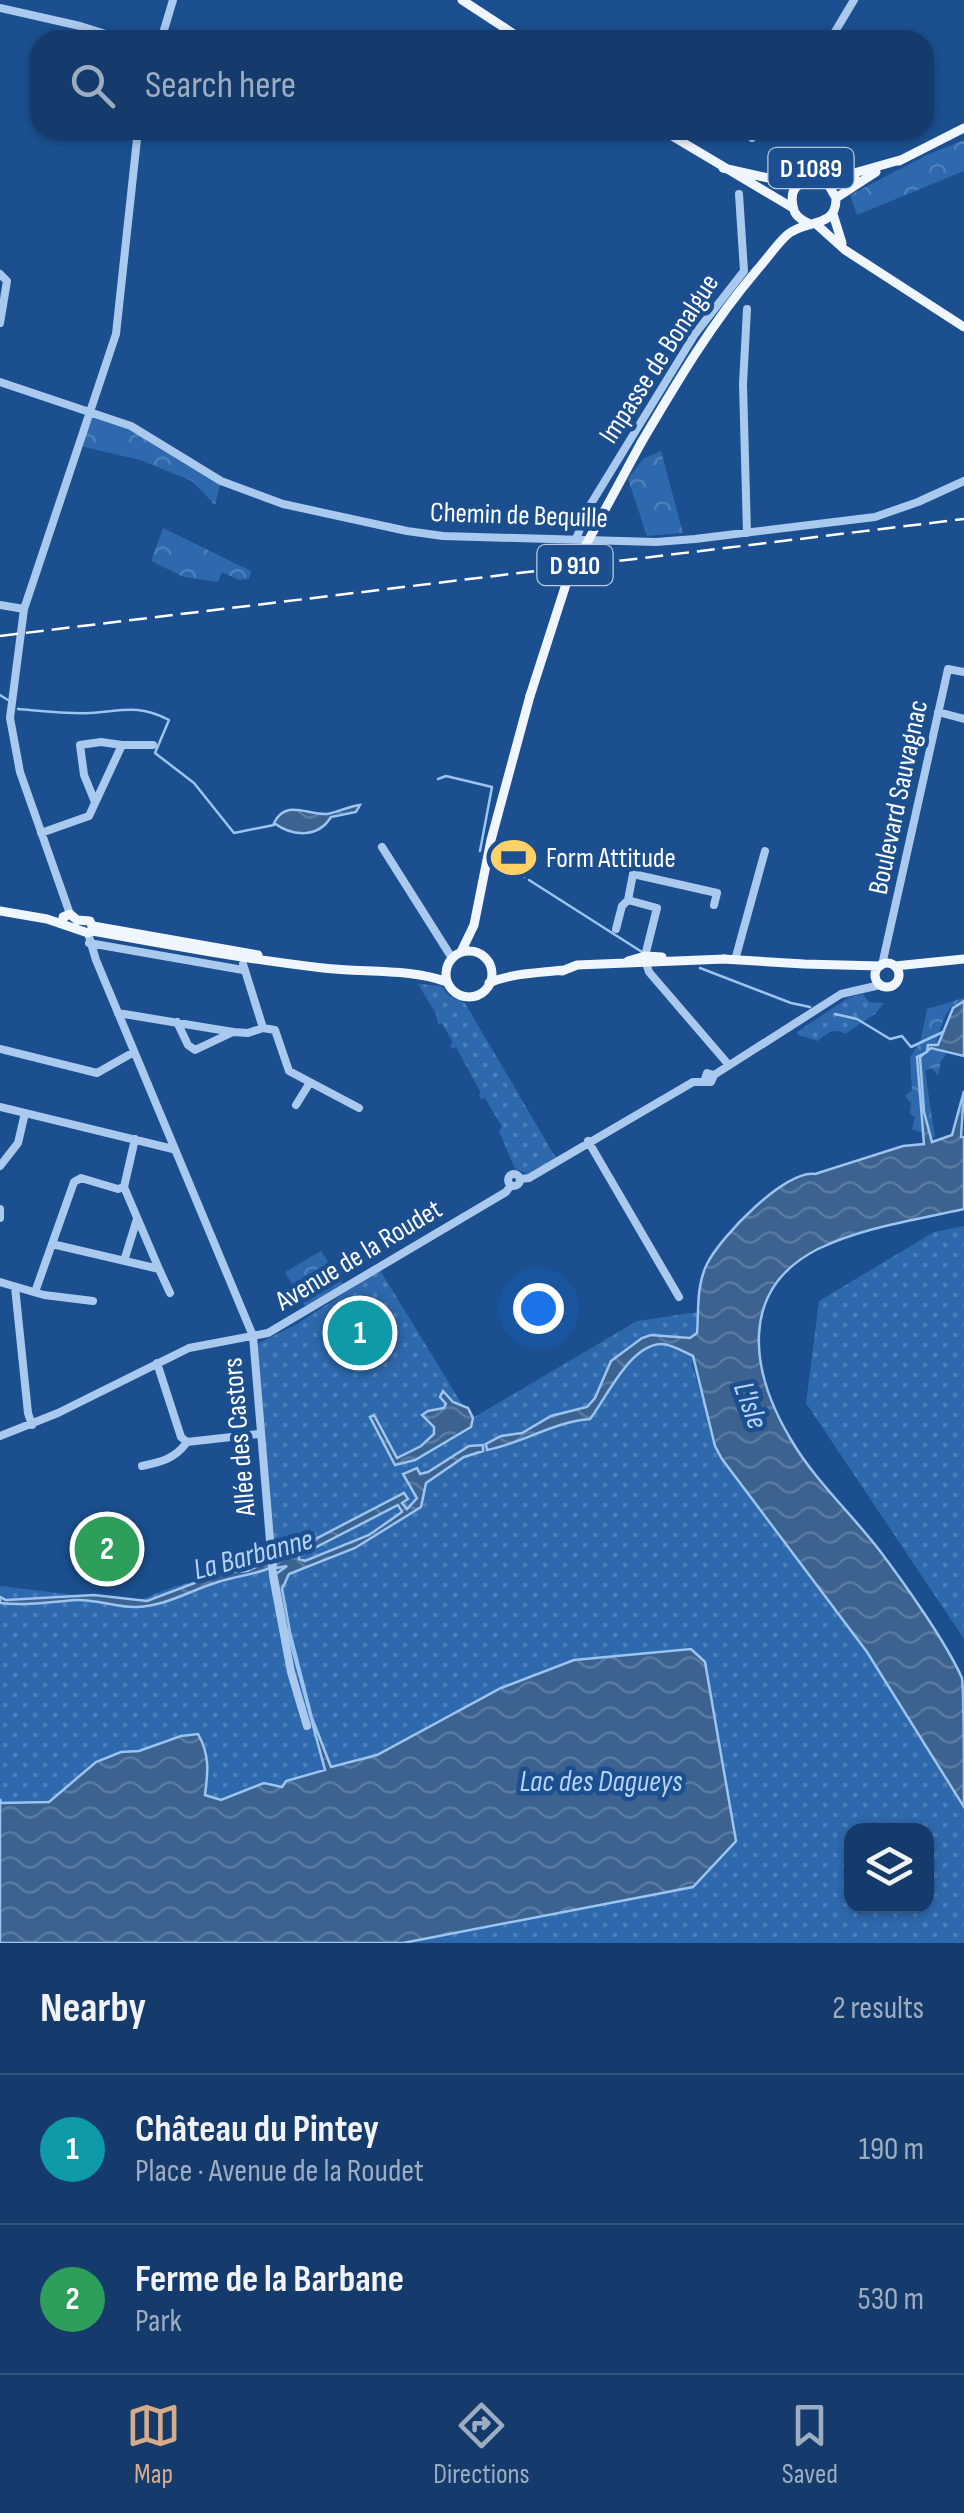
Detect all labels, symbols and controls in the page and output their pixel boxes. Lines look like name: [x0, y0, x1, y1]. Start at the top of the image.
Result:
search box: [30, 30, 934, 140]
icon: search: [65, 58, 120, 113]
text: Search here: [145, 63, 296, 108]
road number: D 1089: [768, 148, 854, 188]
street label: Impasse de Bonalgue: [592, 268, 726, 450]
street label: Chemin de Bequille: [430, 496, 608, 535]
road number: D 910: [538, 545, 612, 585]
street label: Boulevard Sauvagnac: [862, 697, 935, 897]
sports icon: Form Attitude: [489, 833, 537, 881]
place label: Form Attitude: [546, 842, 676, 875]
street label: Avenue de la Roudet: [269, 1193, 448, 1318]
your location: [513, 1283, 564, 1334]
pin: 1: [328, 1296, 392, 1370]
street label: Allée des Castors: [216, 1356, 263, 1518]
water label: L'Isle: [725, 1377, 775, 1434]
pin: 2: [74, 1512, 140, 1586]
water label: La Barbanne: [190, 1522, 317, 1588]
water label: Lac des Dagueys: [520, 1764, 683, 1800]
map controls: [844, 1823, 934, 1913]
button: layers: [844, 1823, 934, 1913]
text: Nearby: [40, 1983, 146, 2034]
text: 2 results: [832, 1989, 924, 2028]
text: Château du Pintey: [135, 2107, 379, 2152]
text: 1: [66, 2130, 79, 2169]
text: 190 m: [859, 2130, 924, 2169]
text: Place · Avenue de la Roudet: [135, 2152, 424, 2191]
text: Ferme de la Barbane: [135, 2257, 404, 2302]
text: 2: [65, 2280, 80, 2319]
text: 530 m: [858, 2280, 924, 2319]
text: Park: [135, 2302, 182, 2341]
tab: Map: [126, 2398, 181, 2491]
tab: Directions: [433, 2398, 530, 2491]
tab: Saved: [782, 2398, 838, 2491]

